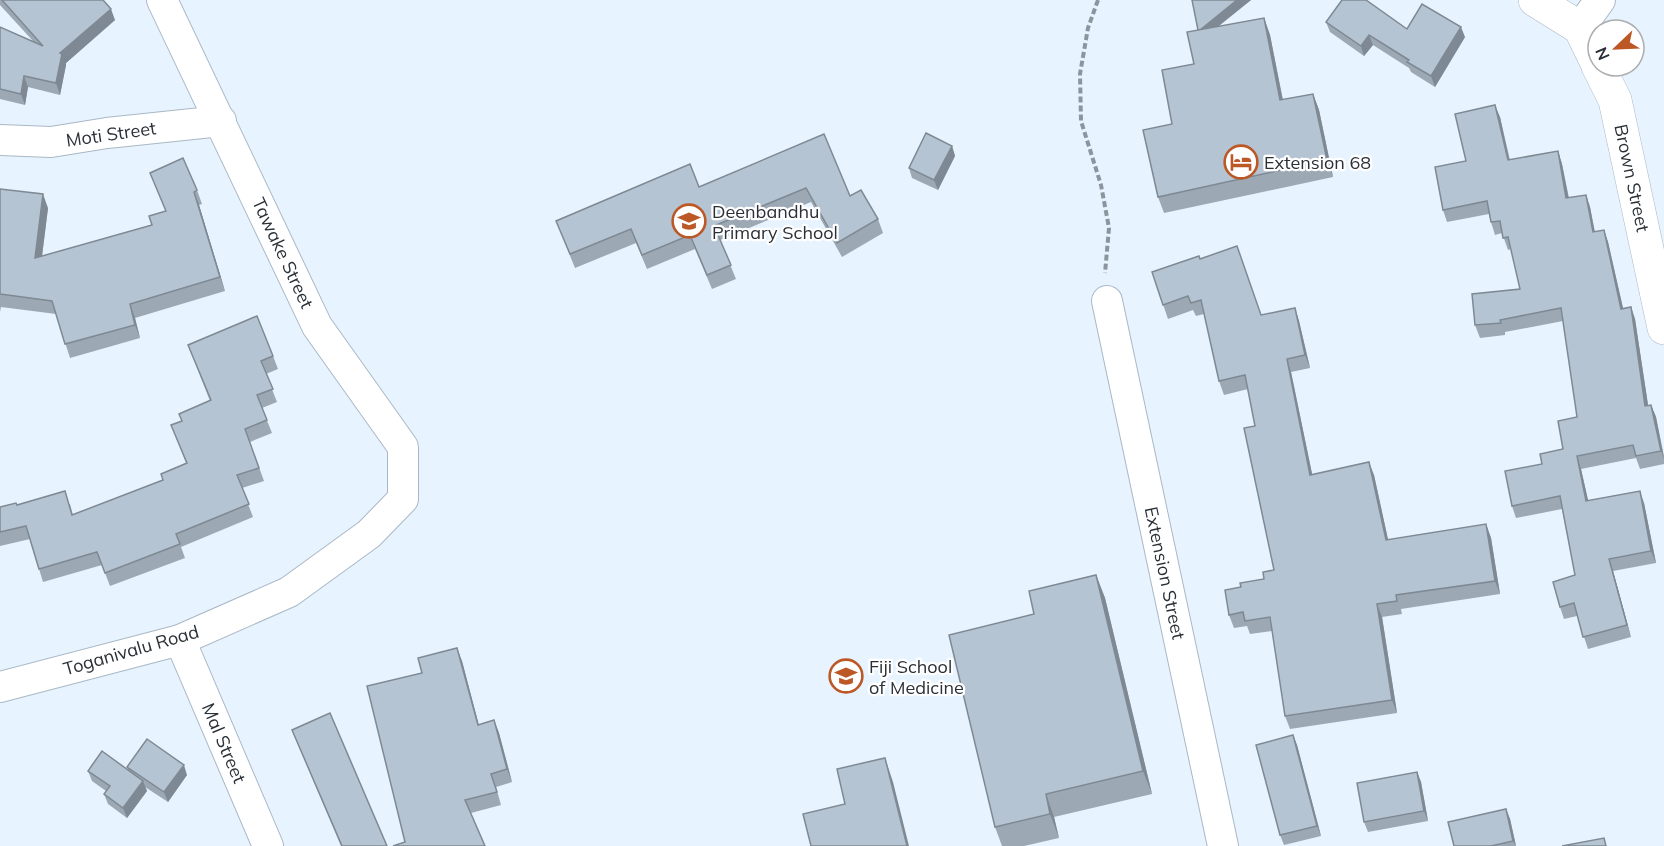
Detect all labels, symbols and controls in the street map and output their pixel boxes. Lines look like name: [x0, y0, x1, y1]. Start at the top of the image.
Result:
north arrow: [1586, 18, 1646, 78]
text: N: [1591, 44, 1614, 63]
street label: Moti Street: [64, 116, 158, 152]
street label: Brown Street: [1609, 122, 1655, 234]
hotel icon: Extension 68: [1223, 144, 1259, 180]
place label: Extension 68: [1264, 151, 1371, 174]
street label: Tawake Street: [247, 194, 319, 312]
place label: Deenbandhu Primary School: [712, 200, 838, 244]
school or university icon: Deenbandhu Primary School: [671, 203, 707, 239]
street label: Extension Street: [1140, 504, 1190, 642]
street label: Toganivalu Road: [61, 620, 201, 680]
place label: Fiji School of Medicine: [869, 655, 964, 699]
school or university icon: Fiji School of Medicine: [828, 658, 864, 694]
street label: Mal Street: [197, 699, 251, 787]

